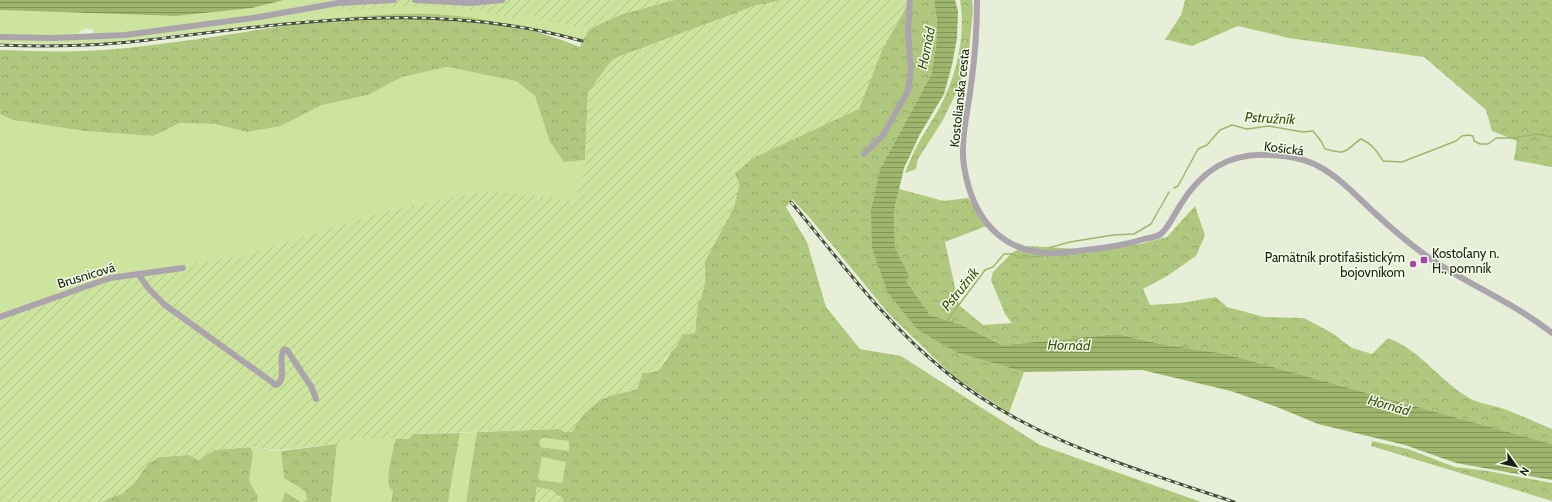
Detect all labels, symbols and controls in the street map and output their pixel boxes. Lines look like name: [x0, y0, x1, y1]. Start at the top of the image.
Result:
water label: Hornád: [913, 24, 939, 71]
street label: Kostolianska cesta: [946, 47, 972, 148]
water label: Pstružník: [1244, 108, 1297, 128]
street label: Košická: [1263, 138, 1306, 158]
place label: Kostoľany n. H., pomník: [1432, 245, 1500, 276]
place label: Pamätník protifašistickým bojovníkom: [1265, 249, 1405, 281]
marker: Kostoľany n. H., pomník: [1419, 255, 1429, 265]
street label: Brusnicová: [55, 258, 117, 291]
marker: Pamätník protifašistickým bojovníkom: [1408, 259, 1418, 269]
water label: Pstružník: [937, 263, 984, 314]
water label: Hornád: [1047, 336, 1091, 354]
water label: Hornád: [1366, 390, 1413, 420]
north arrow: [1496, 446, 1536, 486]
text: N: [1516, 464, 1532, 479]

